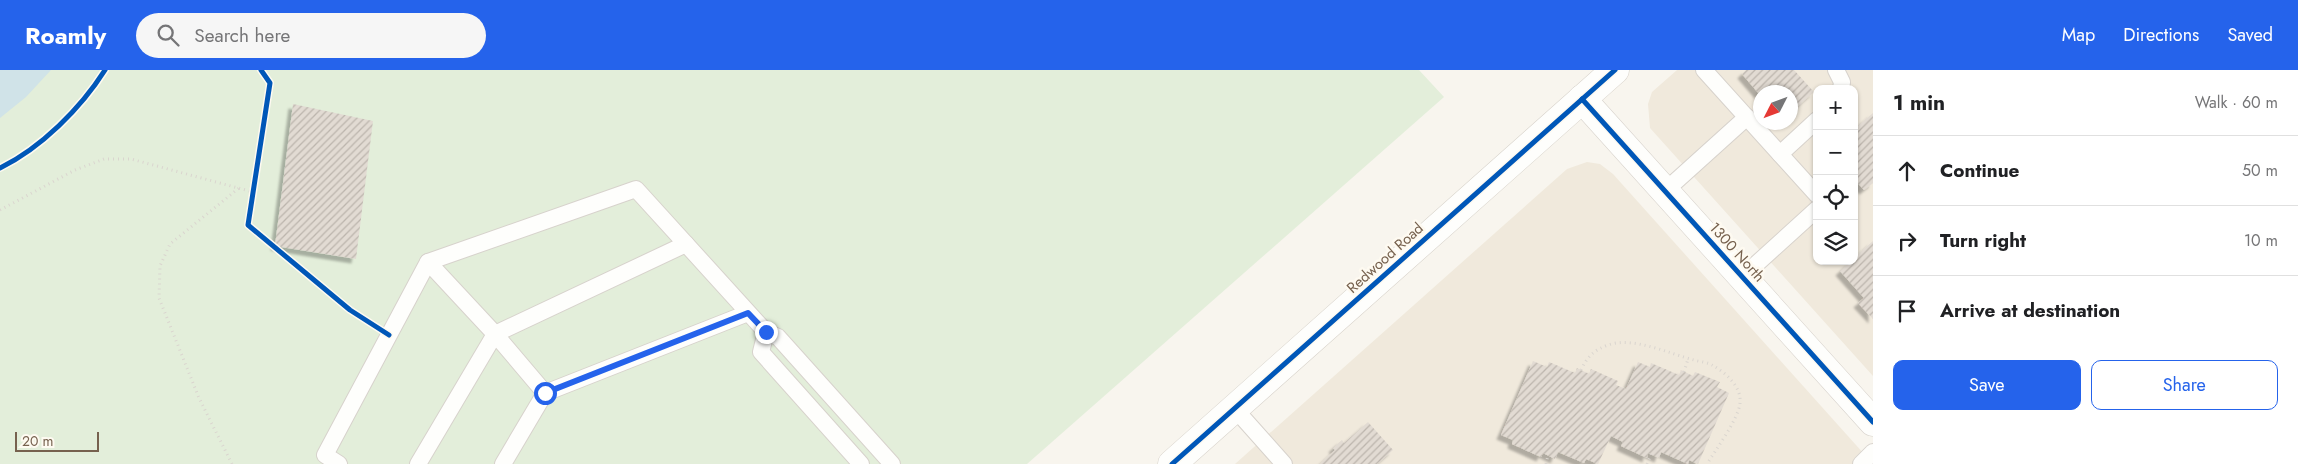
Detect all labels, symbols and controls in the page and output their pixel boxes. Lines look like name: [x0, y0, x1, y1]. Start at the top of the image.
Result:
search box: [136, 13, 486, 58]
text: Roamly: [25, 18, 106, 53]
icon: search: [154, 21, 182, 49]
text: Search here: [194, 22, 290, 49]
text: Map: [2062, 22, 2095, 48]
text: Directions: [2123, 22, 2199, 48]
text: Saved: [2227, 22, 2273, 48]
north arrow: [1753, 85, 1798, 130]
map controls: [1813, 85, 1858, 265]
button: +: [1813, 85, 1858, 130]
text: 1 min: [1893, 88, 1945, 118]
text: Walk · 60 m: [2195, 91, 2278, 114]
button: −: [1813, 130, 1858, 175]
icon: ahead: [1893, 157, 1921, 185]
text: Continue: [1940, 157, 2019, 184]
text: 50 m: [2242, 159, 2278, 182]
button: locate: [1813, 175, 1858, 220]
street label: 1300 North: [1704, 217, 1770, 287]
street label: Redwood Road: [1342, 218, 1428, 298]
button: layers: [1813, 220, 1858, 265]
icon: right: [1893, 227, 1921, 255]
text: Turn right: [1940, 227, 2026, 254]
text: 10 m: [2244, 229, 2278, 252]
icon: arrive: [1893, 297, 1921, 325]
text: Arrive at destination: [1940, 297, 2120, 324]
route end: [755, 321, 778, 344]
button: Save: [1893, 360, 2081, 410]
button: Share: [2091, 360, 2278, 410]
route start: [534, 382, 557, 405]
scale bar: [15, 429, 99, 452]
text: 20 m: [22, 431, 54, 451]

